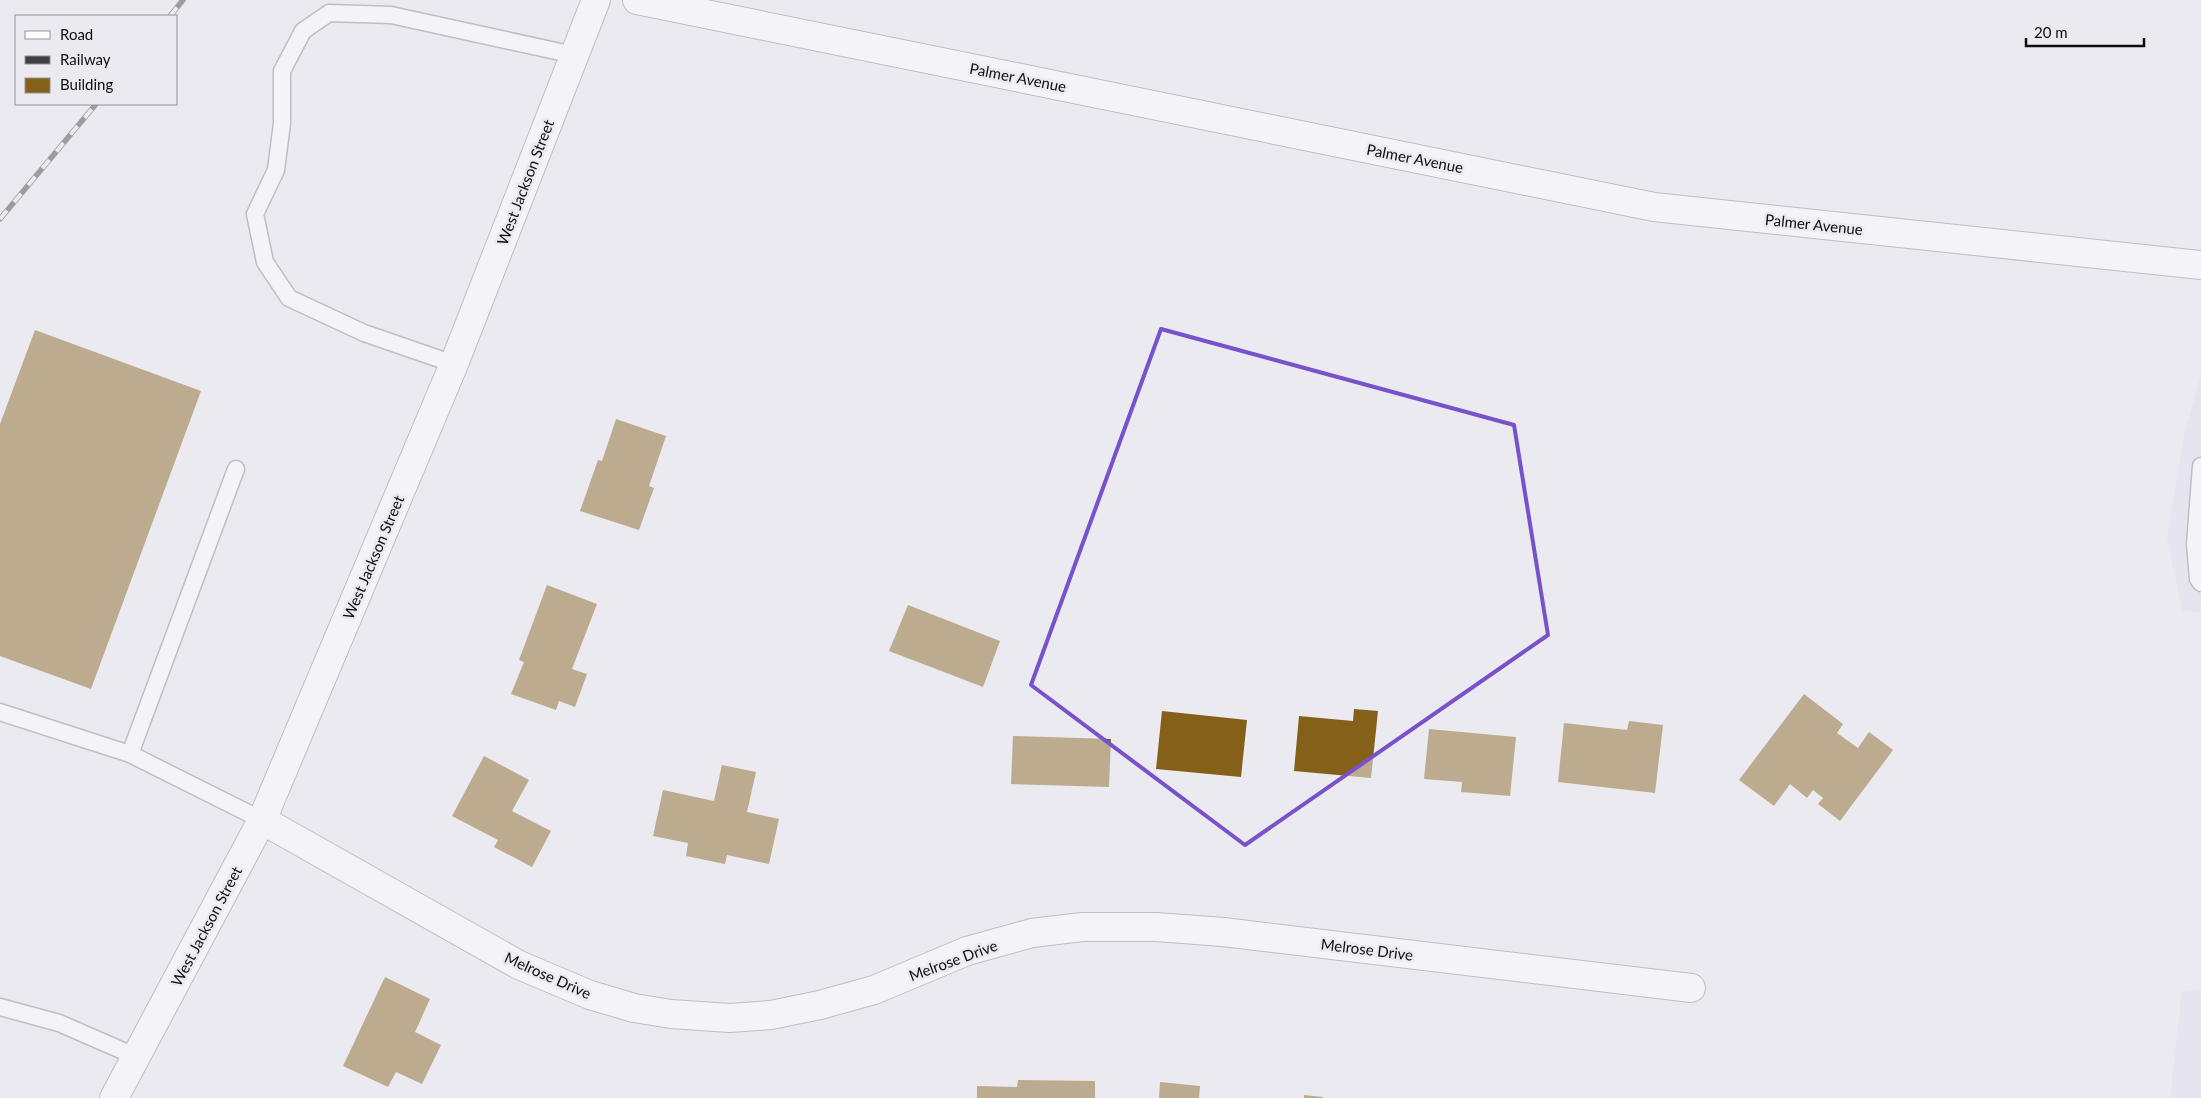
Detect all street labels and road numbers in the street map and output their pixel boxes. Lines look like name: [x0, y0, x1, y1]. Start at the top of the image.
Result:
street label: Palmer Avenue: [968, 59, 1068, 95]
street label: West Jackson Street: [493, 116, 557, 247]
street label: Palmer Avenue: [1365, 140, 1465, 176]
street label: Palmer Avenue: [1764, 210, 1864, 238]
street label: West Jackson Street: [339, 492, 407, 622]
street label: West Jackson Street: [167, 863, 245, 989]
street label: Melrose Drive: [1320, 934, 1414, 964]
street label: Melrose Drive: [906, 936, 1000, 984]
street label: Melrose Drive: [502, 948, 594, 1002]

